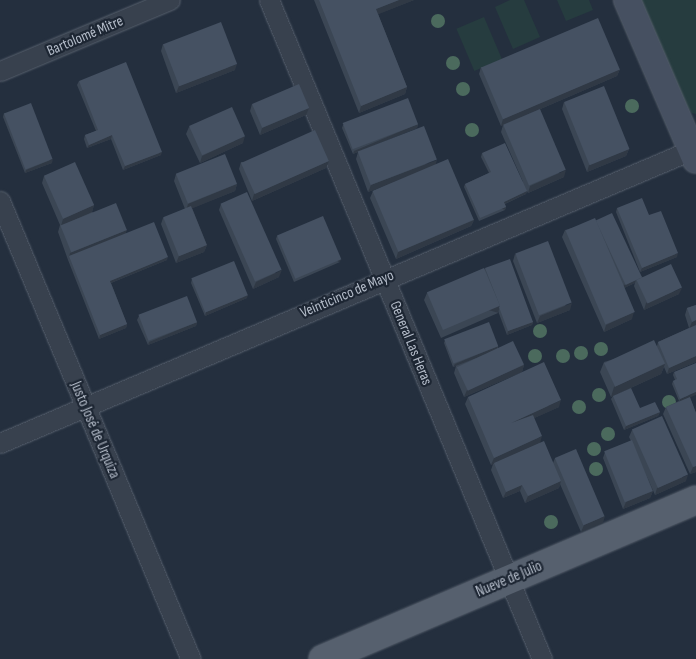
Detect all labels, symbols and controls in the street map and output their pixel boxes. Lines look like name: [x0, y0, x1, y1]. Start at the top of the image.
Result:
street label: Bartolomé Mitre: [44, 12, 126, 60]
street label: Veinticinco de Mayo: [298, 266, 396, 322]
street label: General Las Heras: [386, 298, 436, 388]
street label: Justo José de Urquiza: [66, 379, 124, 481]
street label: Nueve de Julio: [473, 557, 545, 601]

